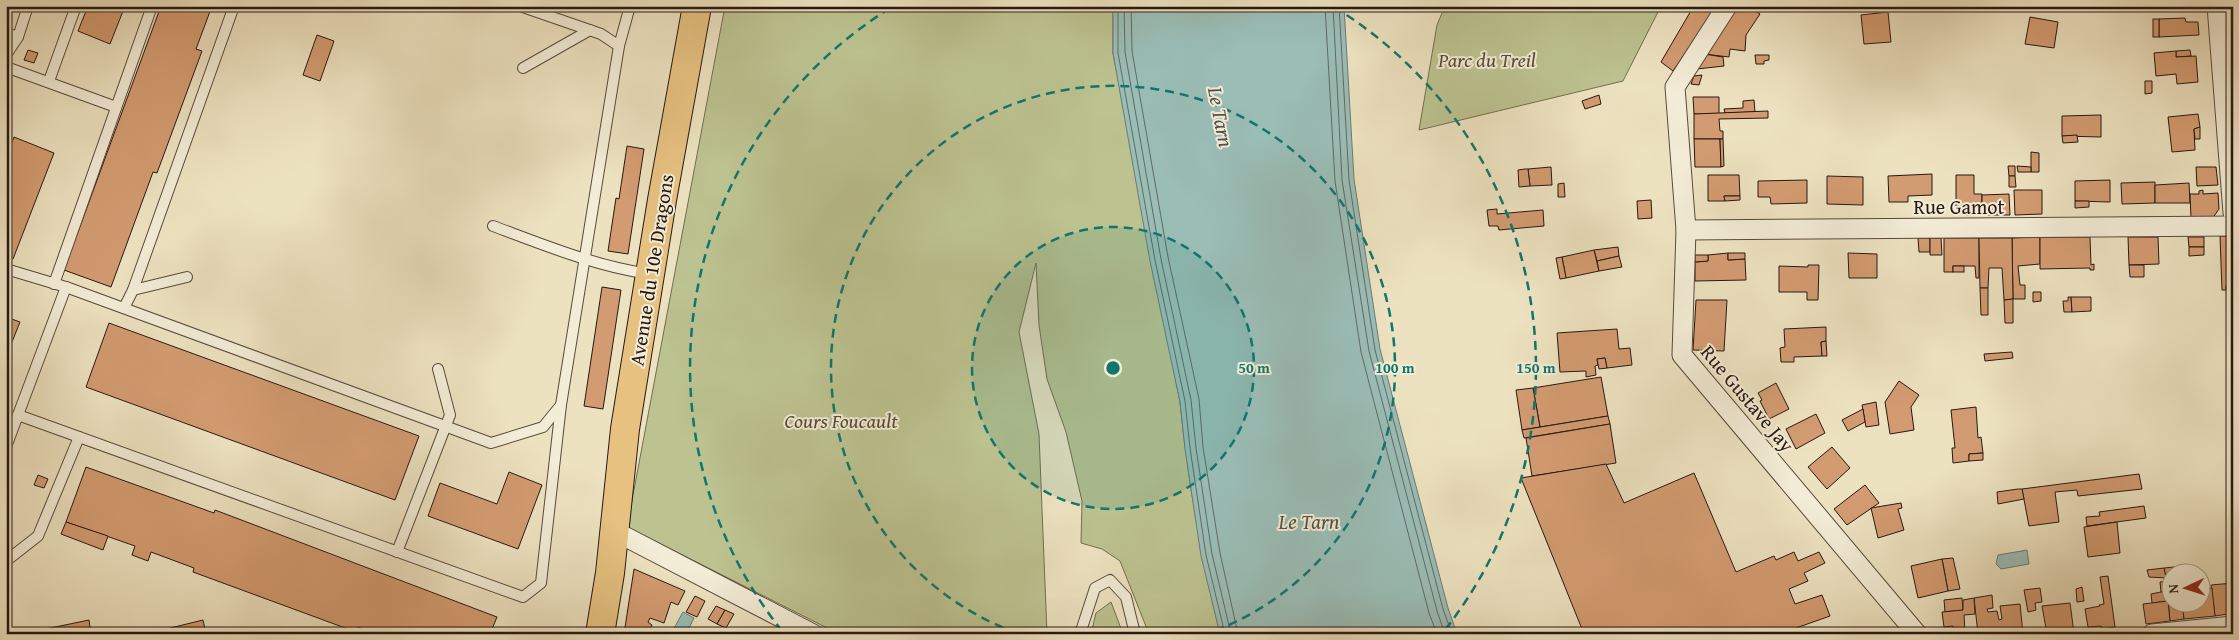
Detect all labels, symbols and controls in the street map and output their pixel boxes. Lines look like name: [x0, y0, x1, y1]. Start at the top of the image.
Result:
park label: Parc du Treil: [1437, 45, 1536, 74]
water label: Le Tarn: [1200, 83, 1242, 150]
street label: Avenue du 10e Dragons: [622, 172, 680, 368]
street label: Rue Gamot: [1914, 192, 2004, 221]
street label: Rue Gustave Jay: [1695, 338, 1802, 458]
text: 50 m: [1238, 357, 1270, 378]
text: 100 m: [1375, 357, 1415, 378]
text: 150 m: [1516, 357, 1556, 378]
centre of rings: [1104, 359, 1122, 377]
park label: Cours Foucault: [784, 406, 898, 435]
water label: Le Tarn: [1278, 506, 1340, 537]
north arrow: [2162, 562, 2212, 612]
text: N: [2163, 583, 2183, 594]

